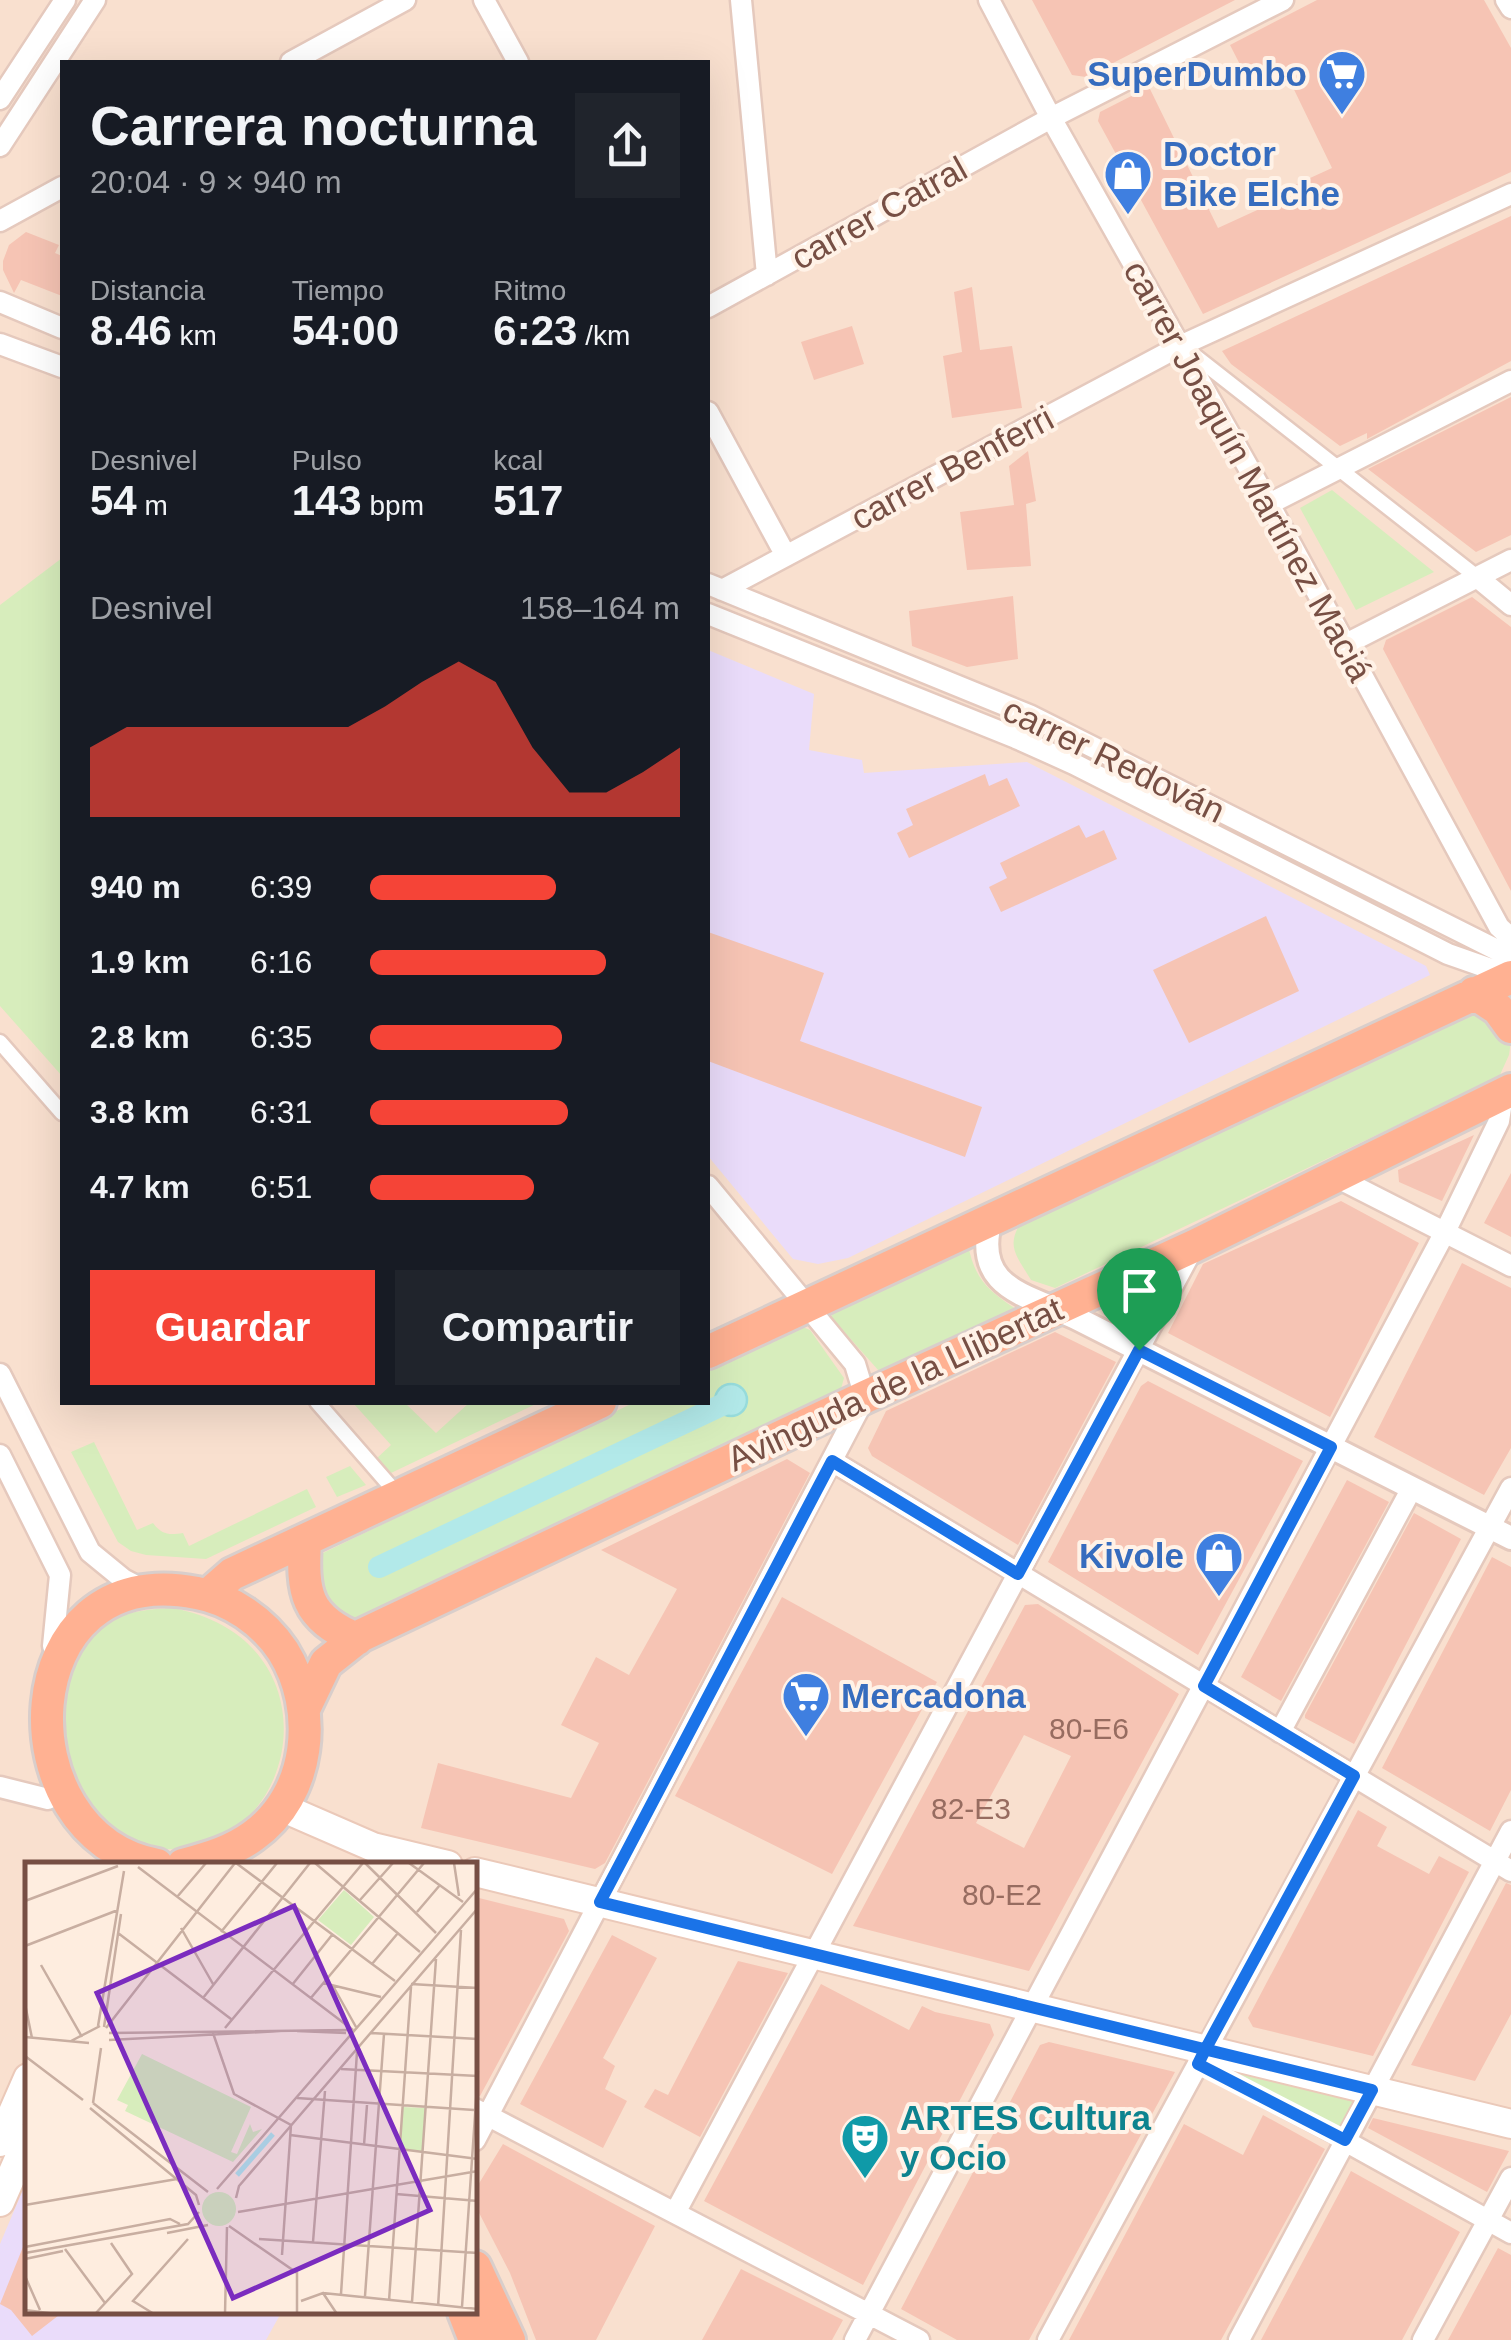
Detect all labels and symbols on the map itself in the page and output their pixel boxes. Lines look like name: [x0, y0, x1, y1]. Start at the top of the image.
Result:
supermarket icon: SuperDumbo: [1316, 48, 1368, 116]
place label: SuperDumbo: [1087, 54, 1307, 93]
place label: Doctor Bike Elche: [1163, 134, 1340, 213]
street label: carrer Catral: [784, 148, 973, 277]
shop icon: Doctor Bike Elche: [1102, 148, 1154, 216]
street label: carrer Joaquín Martínez Maciá: [1116, 254, 1381, 688]
street label: carrer Benferri: [844, 398, 1060, 537]
street label: carrer Redován: [997, 689, 1231, 830]
pin: [1097, 1248, 1182, 1351]
street label: Avinguda de la Llibertat: [721, 1289, 1069, 1478]
shop icon: Kivole: [1193, 1530, 1245, 1598]
place label: Kivole: [1079, 1536, 1184, 1575]
supermarket icon: Mercadona: [780, 1670, 832, 1738]
place label: Mercadona: [841, 1676, 1026, 1715]
house number: 80-E6: [1049, 1712, 1129, 1745]
house number: 82-E3: [931, 1792, 1011, 1825]
inset map: [25, 1862, 478, 2315]
house number: 80-E2: [962, 1878, 1042, 1911]
place label: ARTES Cultura y Ocio: [900, 2098, 1151, 2177]
theatre icon: ARTES Cultura y Ocio: [839, 2112, 891, 2180]

